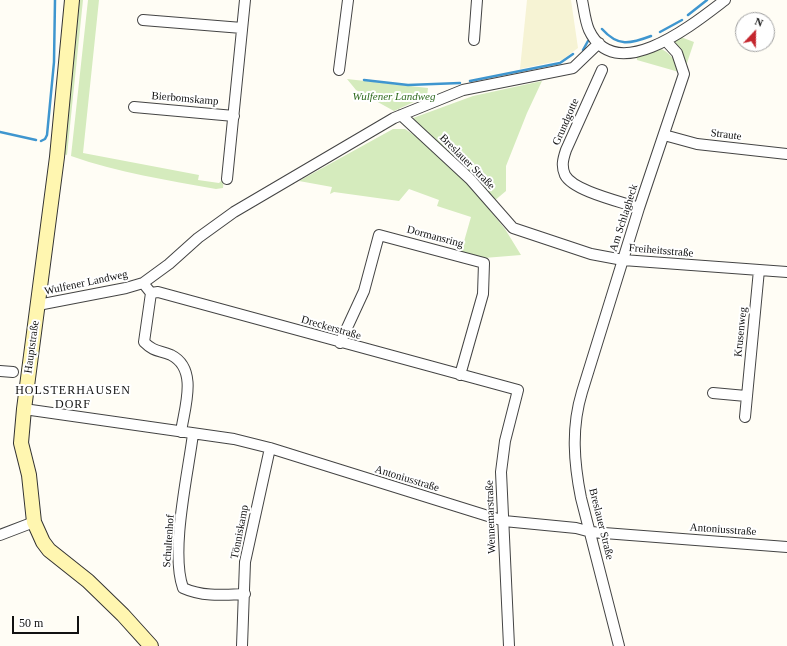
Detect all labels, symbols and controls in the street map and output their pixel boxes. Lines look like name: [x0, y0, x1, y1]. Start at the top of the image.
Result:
north arrow: [735, 12, 775, 52]
text: N: [753, 15, 765, 29]
street label: Bierbomskamp: [151, 89, 219, 109]
park label: Wulfener Landweg: [353, 90, 435, 104]
street label: Grundgotte: [550, 96, 582, 148]
street label: Straute: [710, 127, 742, 143]
street label: Breslauer Straße: [437, 132, 497, 192]
street label: Am Schlagheck: [607, 183, 641, 253]
street label: Dormansring: [405, 223, 465, 251]
street label: Freiheitsstraße: [628, 242, 694, 260]
street label: Wulfener Landweg: [43, 268, 129, 298]
street label: Krusenweg: [732, 306, 750, 358]
street label: Dreckerstraße: [300, 313, 362, 343]
street label: Hauptstraße: [22, 320, 42, 374]
district label: HOLSTERHAUSEN DORF: [15, 384, 131, 412]
street label: Antoniusstraße: [373, 463, 441, 495]
street label: Wennemarstraße: [483, 480, 499, 554]
street label: Breslauer Straße: [586, 487, 616, 561]
street label: Tönniskamp: [228, 504, 252, 560]
street label: Schultenhof: [161, 514, 177, 568]
street label: Antoniusstraße: [689, 521, 757, 539]
scale bar: [14, 608, 81, 634]
text: 50 m: [19, 616, 43, 630]

